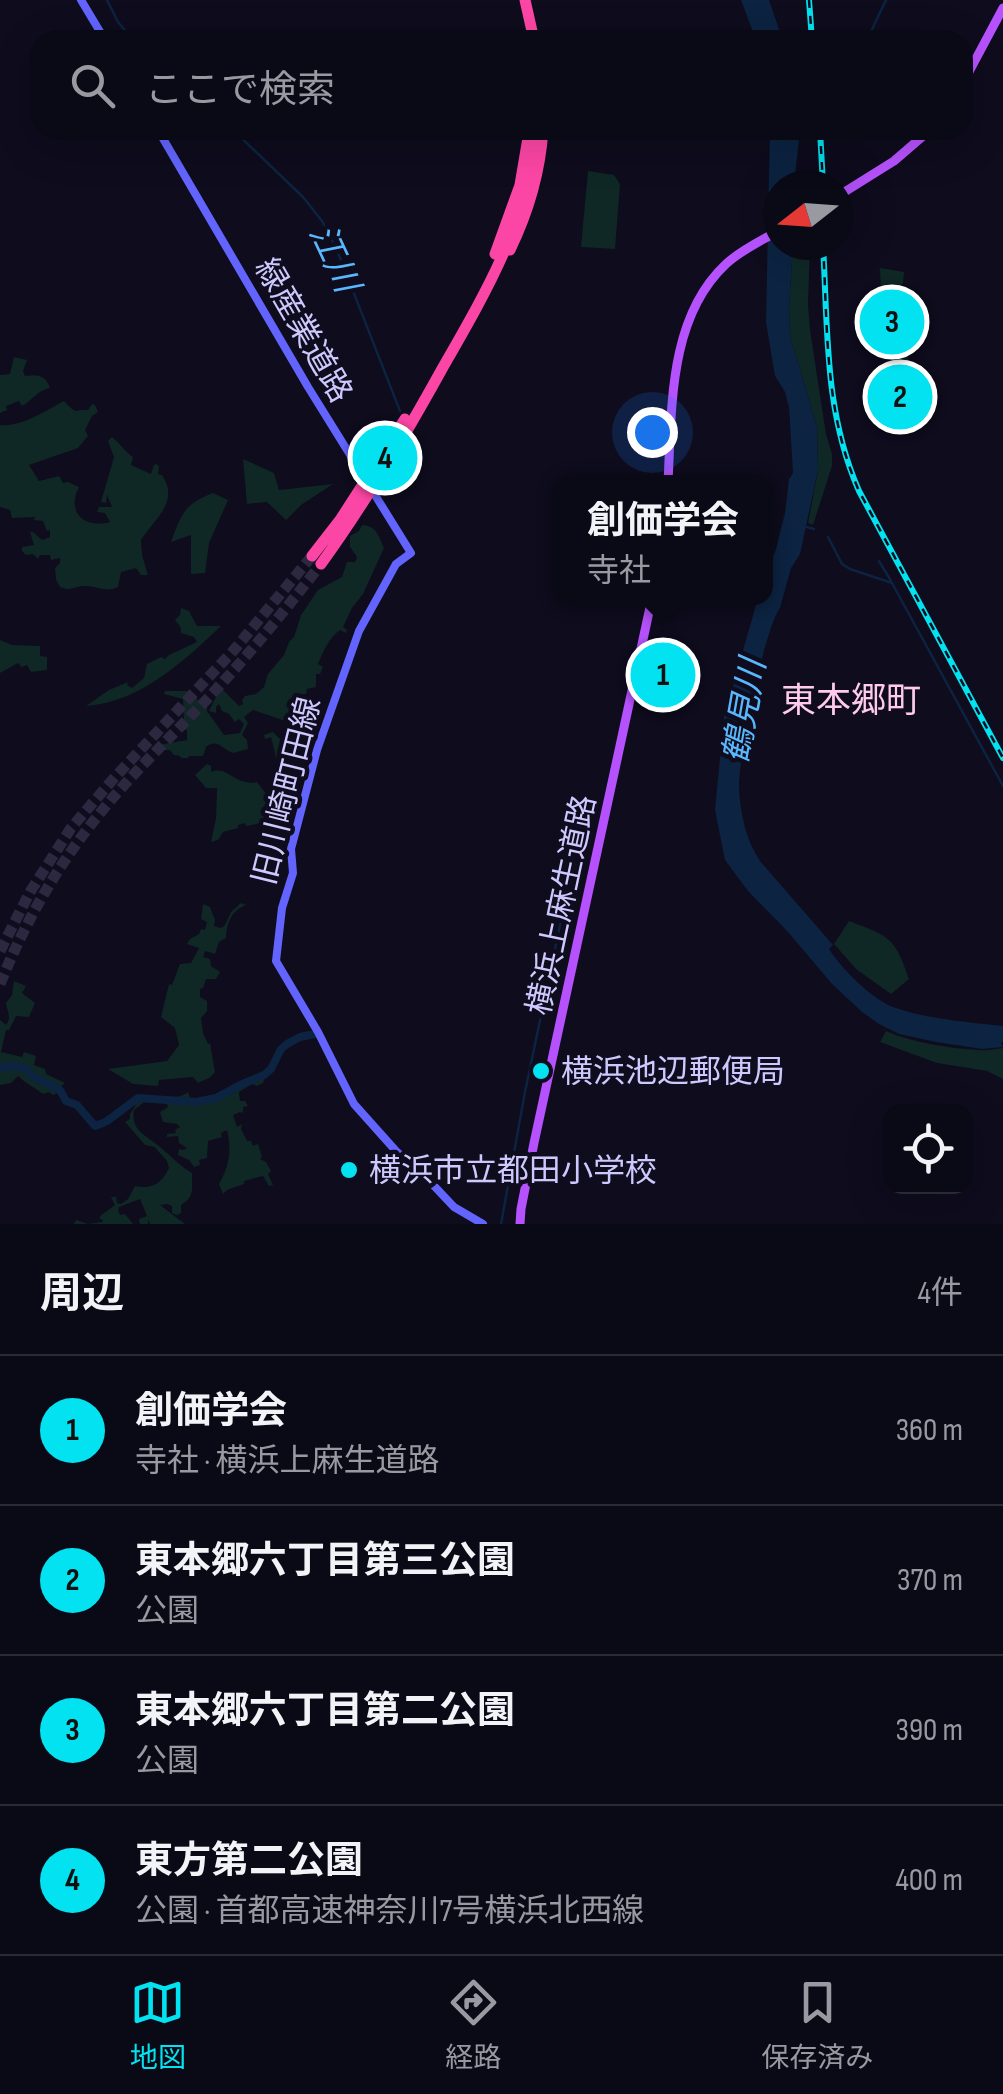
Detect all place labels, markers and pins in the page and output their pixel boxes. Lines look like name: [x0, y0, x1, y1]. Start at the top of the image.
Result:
pin: 3: [860, 284, 924, 360]
pin: 2: [868, 360, 932, 434]
pin: 4: [352, 420, 418, 496]
pin: 1: [630, 638, 696, 712]
place label: 横浜池辺郵便局: [561, 1053, 785, 1092]
marker: 横浜池辺郵便局: [530, 1060, 552, 1082]
place label: 横浜市立都田小学校: [369, 1152, 657, 1191]
marker: 横浜市立都田小学校: [338, 1159, 360, 1181]

